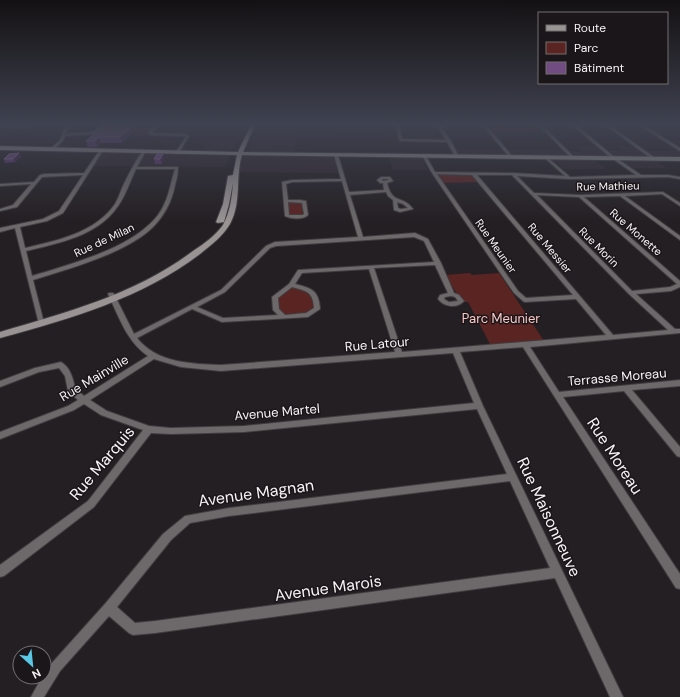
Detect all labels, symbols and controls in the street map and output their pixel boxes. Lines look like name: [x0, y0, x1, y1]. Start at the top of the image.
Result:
legend: [538, 12, 668, 84]
text: Route: [574, 20, 606, 36]
text: Parc: [574, 40, 598, 56]
text: Bâtiment: [574, 60, 625, 76]
street label: Rue Mathieu: [576, 178, 640, 194]
street label: Rue Monette: [607, 205, 665, 259]
street label: Rue Meunier: [472, 216, 520, 276]
street label: Rue de Milan: [72, 220, 136, 260]
street label: Rue Messier: [525, 220, 575, 276]
street label: Rue Morin: [576, 224, 622, 270]
park label: Parc Meunier: [462, 310, 540, 327]
street label: Rue Latour: [344, 333, 410, 355]
street label: Rue Mainville: [56, 351, 132, 405]
street label: Terrasse Moreau: [567, 364, 667, 390]
street label: Avenue Martel: [234, 400, 320, 424]
street label: Rue Moreau: [582, 414, 648, 498]
street label: Rue Marquis: [65, 421, 139, 505]
street label: Rue Maisonneuve: [512, 454, 586, 580]
street label: Avenue Magnan: [197, 474, 315, 512]
street label: Avenue Marois: [273, 570, 383, 606]
north arrow: [12, 645, 52, 685]
text: N: [30, 666, 43, 682]

